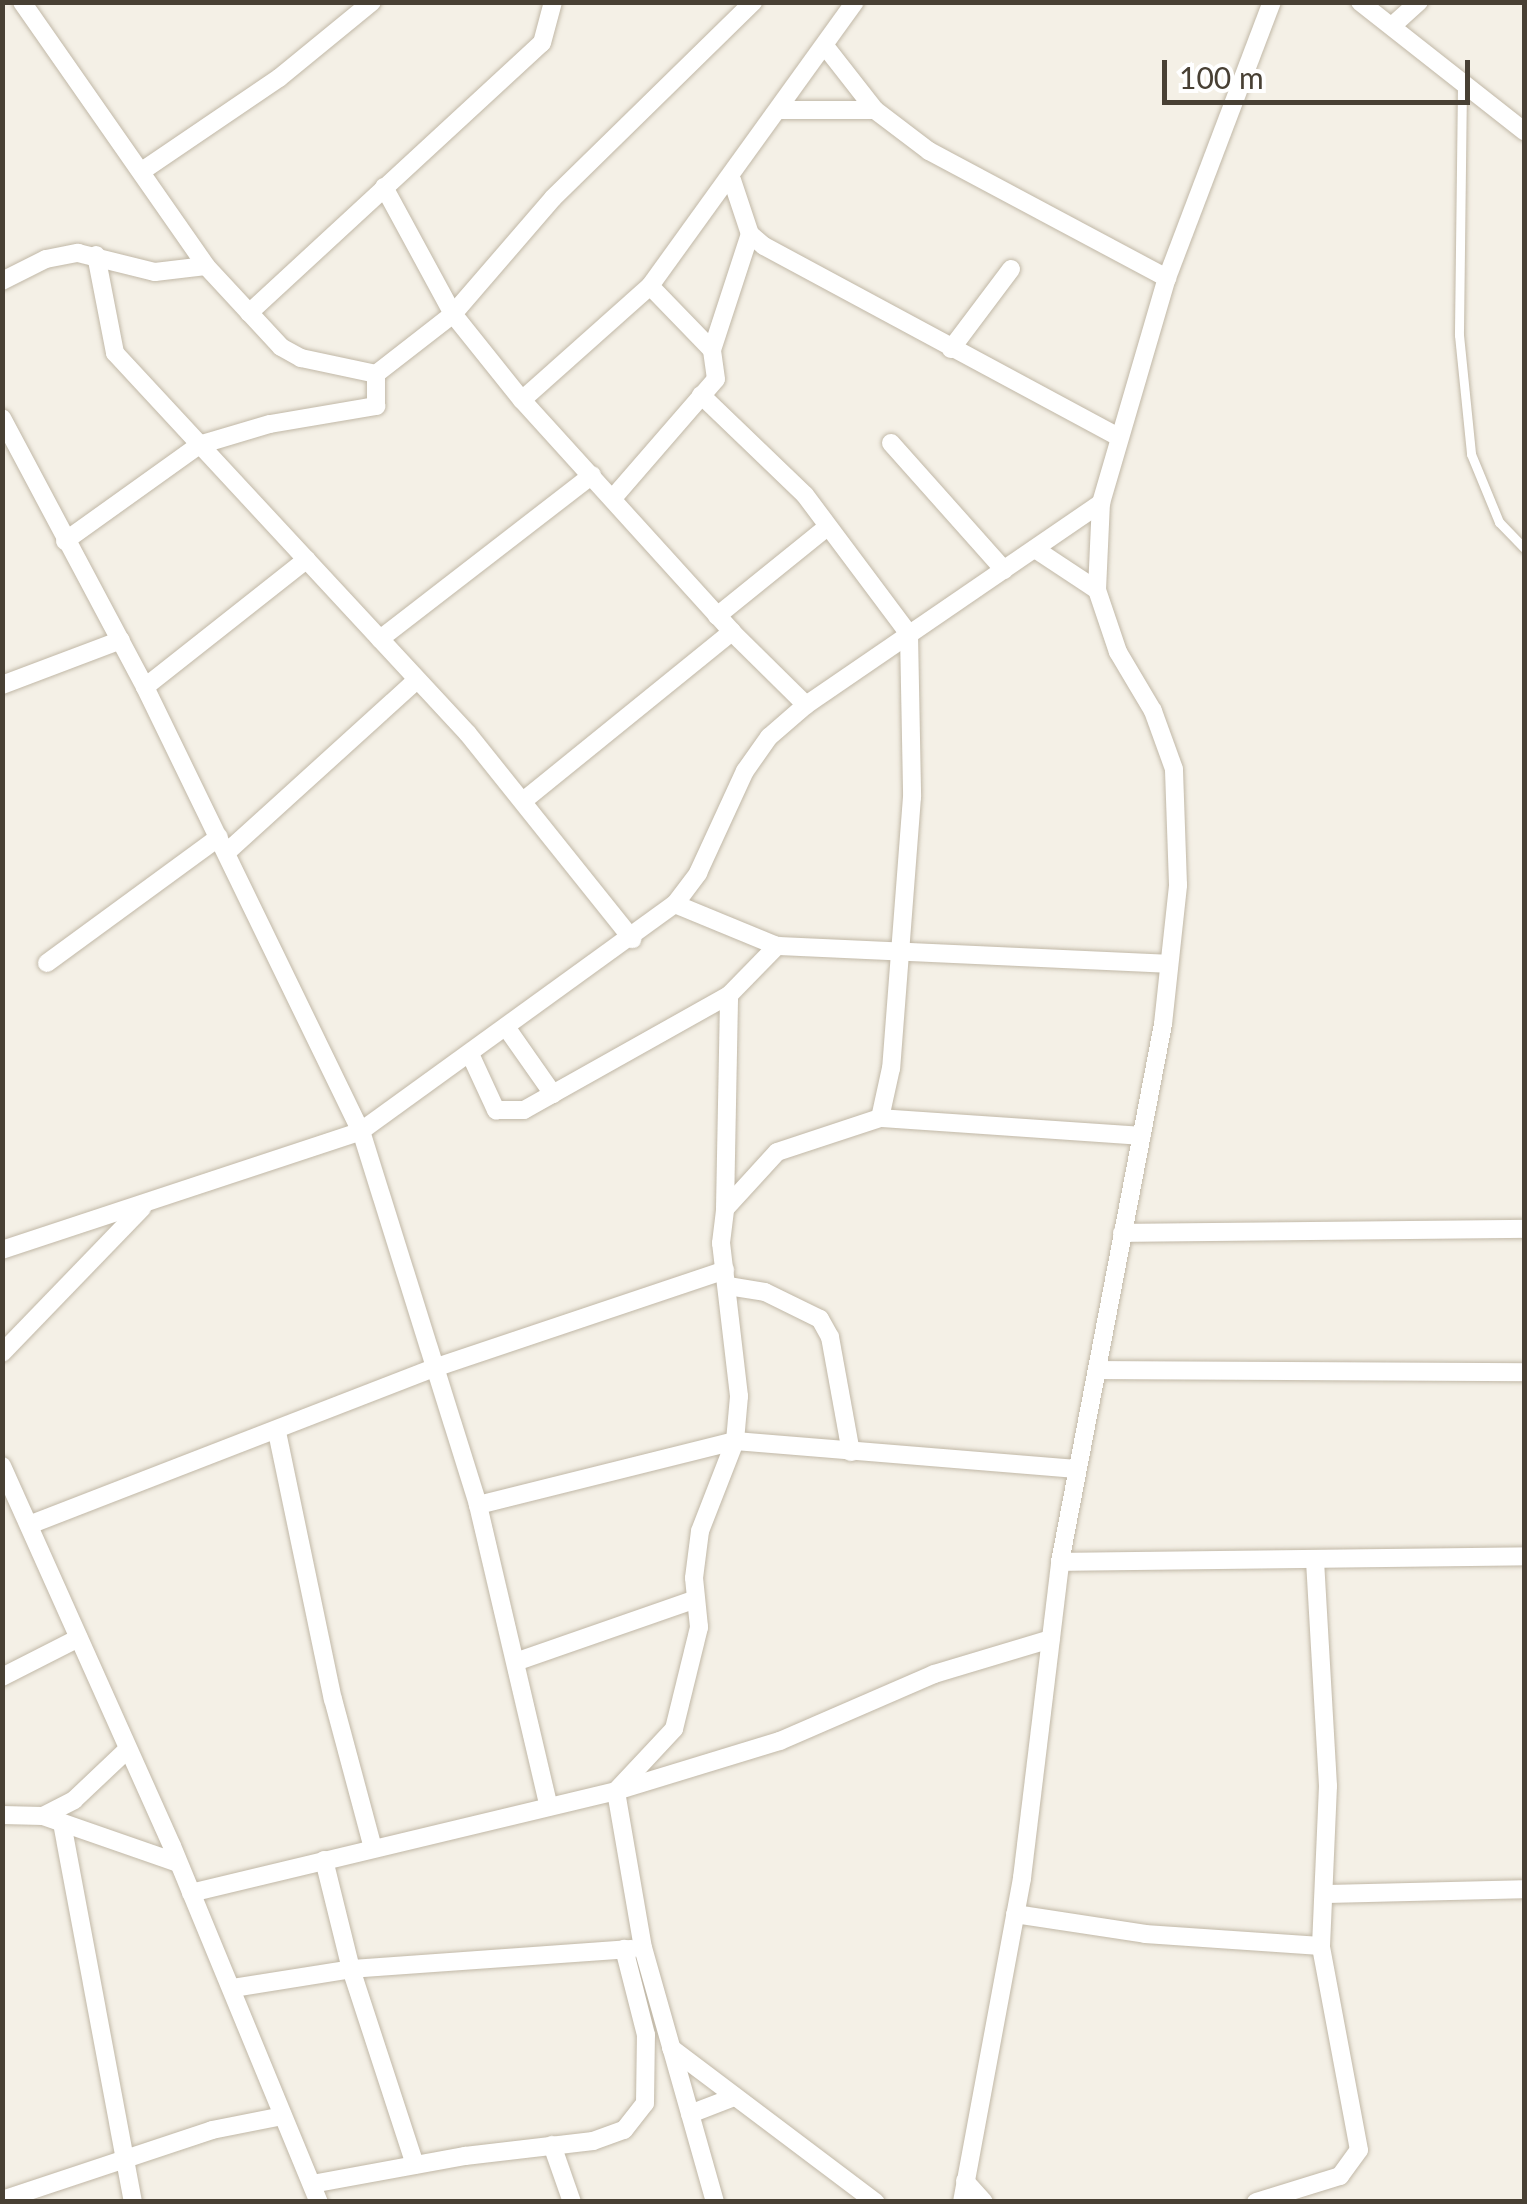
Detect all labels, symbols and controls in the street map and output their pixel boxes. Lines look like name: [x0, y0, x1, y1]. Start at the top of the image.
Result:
scale bar: [1167, 40, 1474, 102]
text: 100 m: [1179, 59, 1264, 95]

